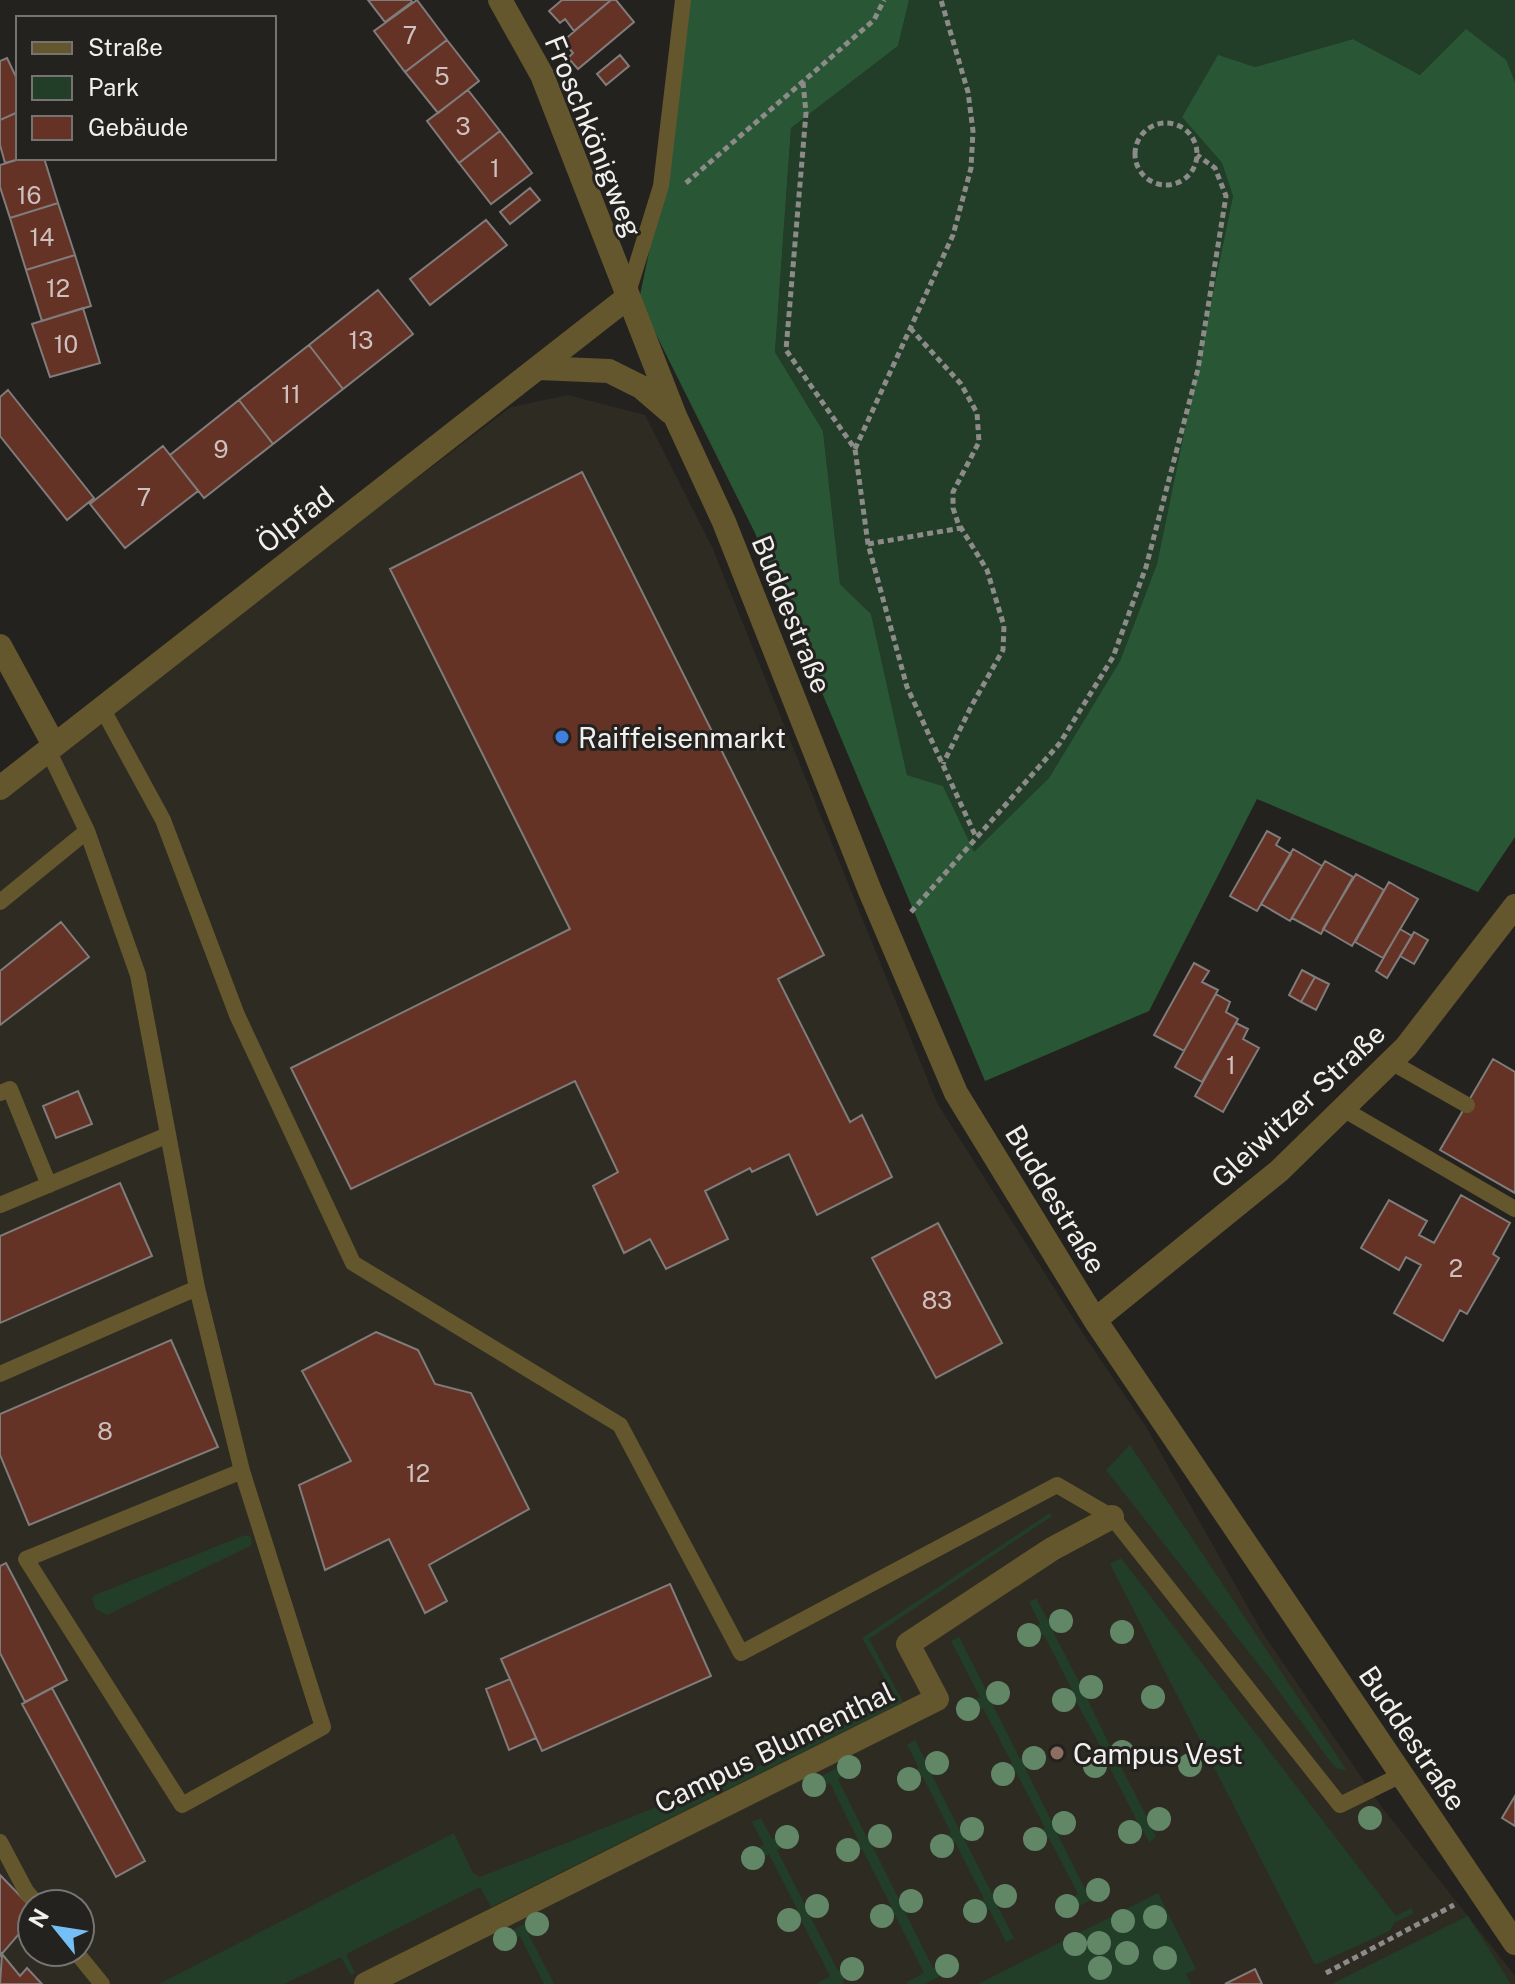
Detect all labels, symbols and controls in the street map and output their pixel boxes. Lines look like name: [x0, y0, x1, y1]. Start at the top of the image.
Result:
legend: [16, 16, 276, 160]
house number: 7: [403, 21, 417, 49]
street label: Froschkönigweg: [539, 30, 649, 242]
text: Straße: [88, 33, 163, 61]
house number: 5: [434, 62, 450, 90]
text: Park: [88, 73, 139, 101]
house number: 3: [455, 112, 471, 140]
text: Gebäude: [88, 113, 188, 141]
house number: 1: [490, 154, 500, 182]
house number: 16: [17, 181, 41, 209]
house number: 14: [30, 223, 54, 251]
house number: 12: [46, 274, 70, 302]
house number: 13: [349, 326, 373, 354]
house number: 10: [54, 330, 78, 358]
house number: 11: [281, 380, 301, 408]
house number: 9: [214, 435, 229, 463]
street label: Ölpfad: [250, 479, 340, 559]
house number: 7: [137, 483, 151, 511]
street label: Buddestraße: [745, 530, 839, 698]
place label: Raiffeisenmarkt: [578, 721, 786, 754]
marker: Raiffeisenmarkt: [553, 728, 571, 746]
street label: Gleiwitzer Straße: [1204, 1016, 1392, 1194]
house number: 1: [1226, 1051, 1236, 1079]
street label: Buddestraße: [999, 1119, 1113, 1279]
house number: 2: [1449, 1254, 1463, 1282]
house number: 83: [922, 1286, 952, 1314]
house number: 8: [97, 1417, 113, 1445]
house number: 12: [406, 1459, 430, 1487]
street label: Buddestraße: [1353, 1659, 1473, 1817]
street label: Campus Blumenthal: [649, 1675, 899, 1819]
place label: Campus Vest: [1073, 1737, 1243, 1770]
marker: Campus Vest: [1048, 1744, 1066, 1762]
north arrow: [16, 1888, 96, 1968]
text: N: [23, 1904, 54, 1932]

